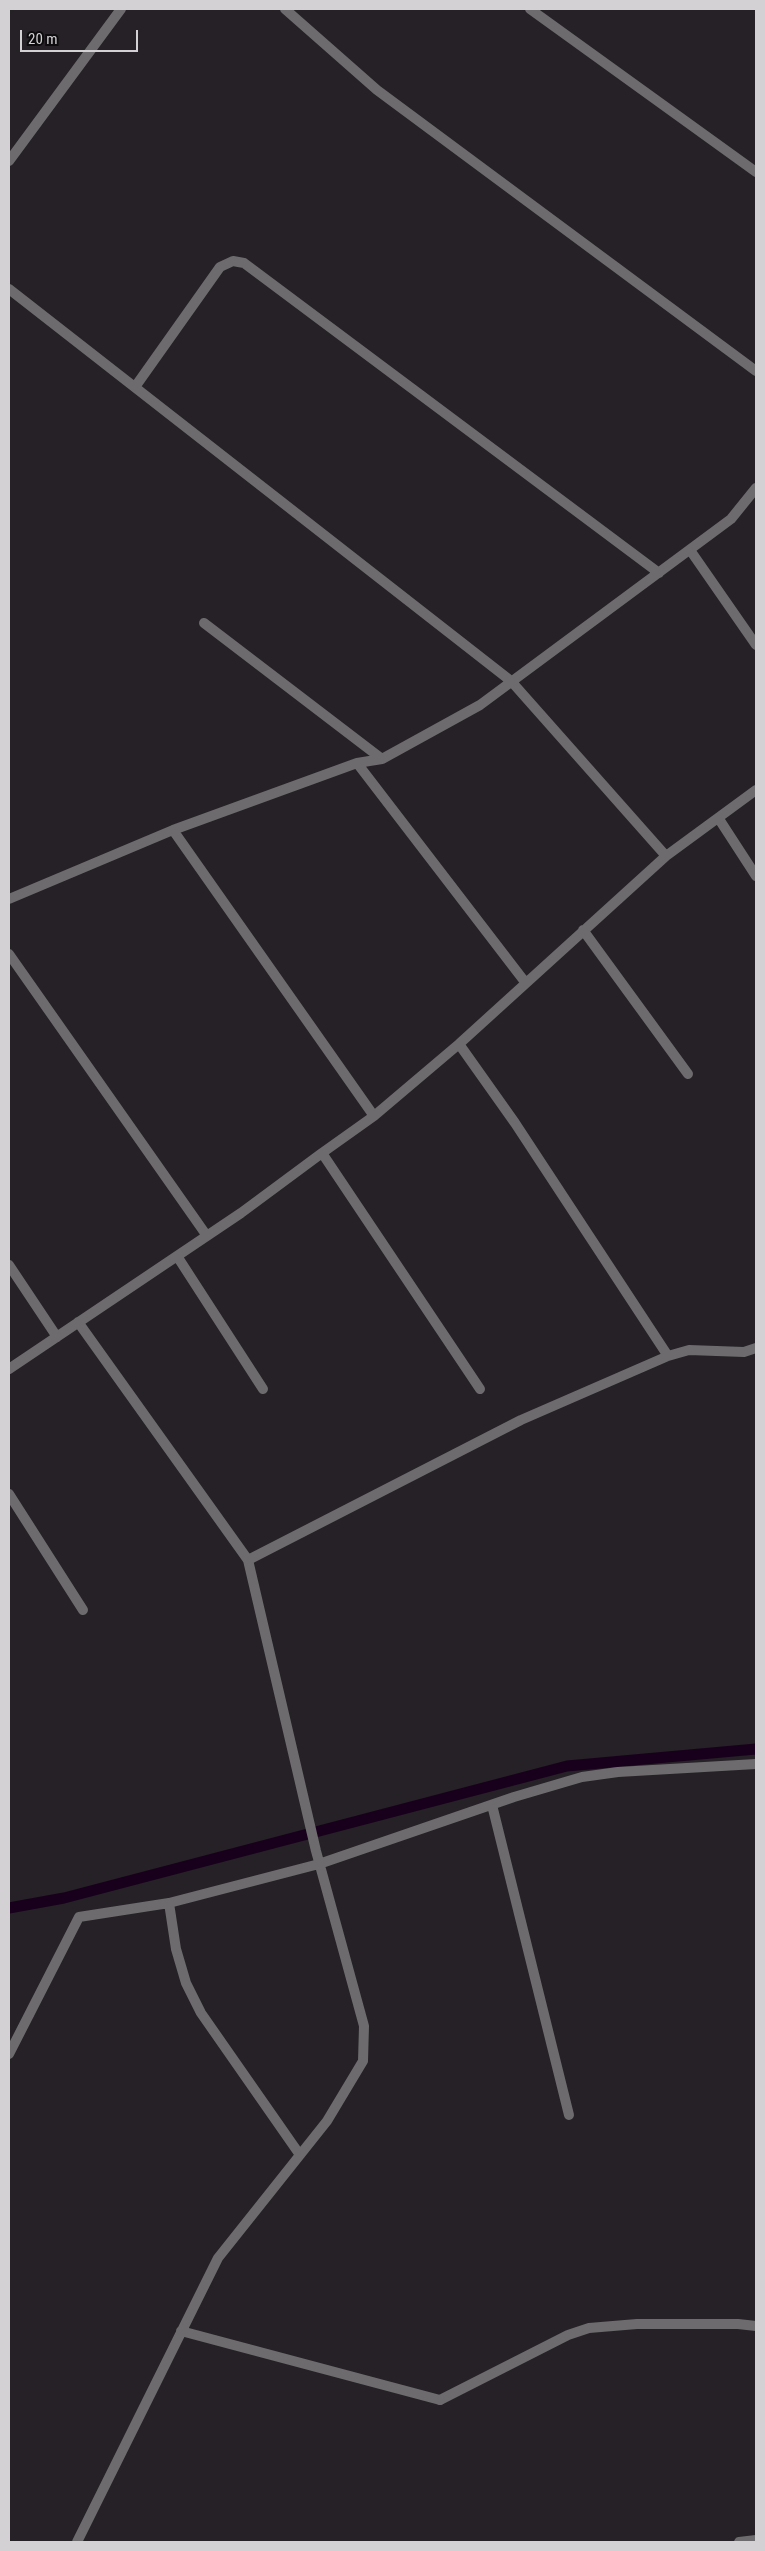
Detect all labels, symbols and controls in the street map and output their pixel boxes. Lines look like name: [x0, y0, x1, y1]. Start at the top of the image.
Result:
scale bar: [22, 20, 140, 52]
text: 20 m: [28, 30, 58, 48]

